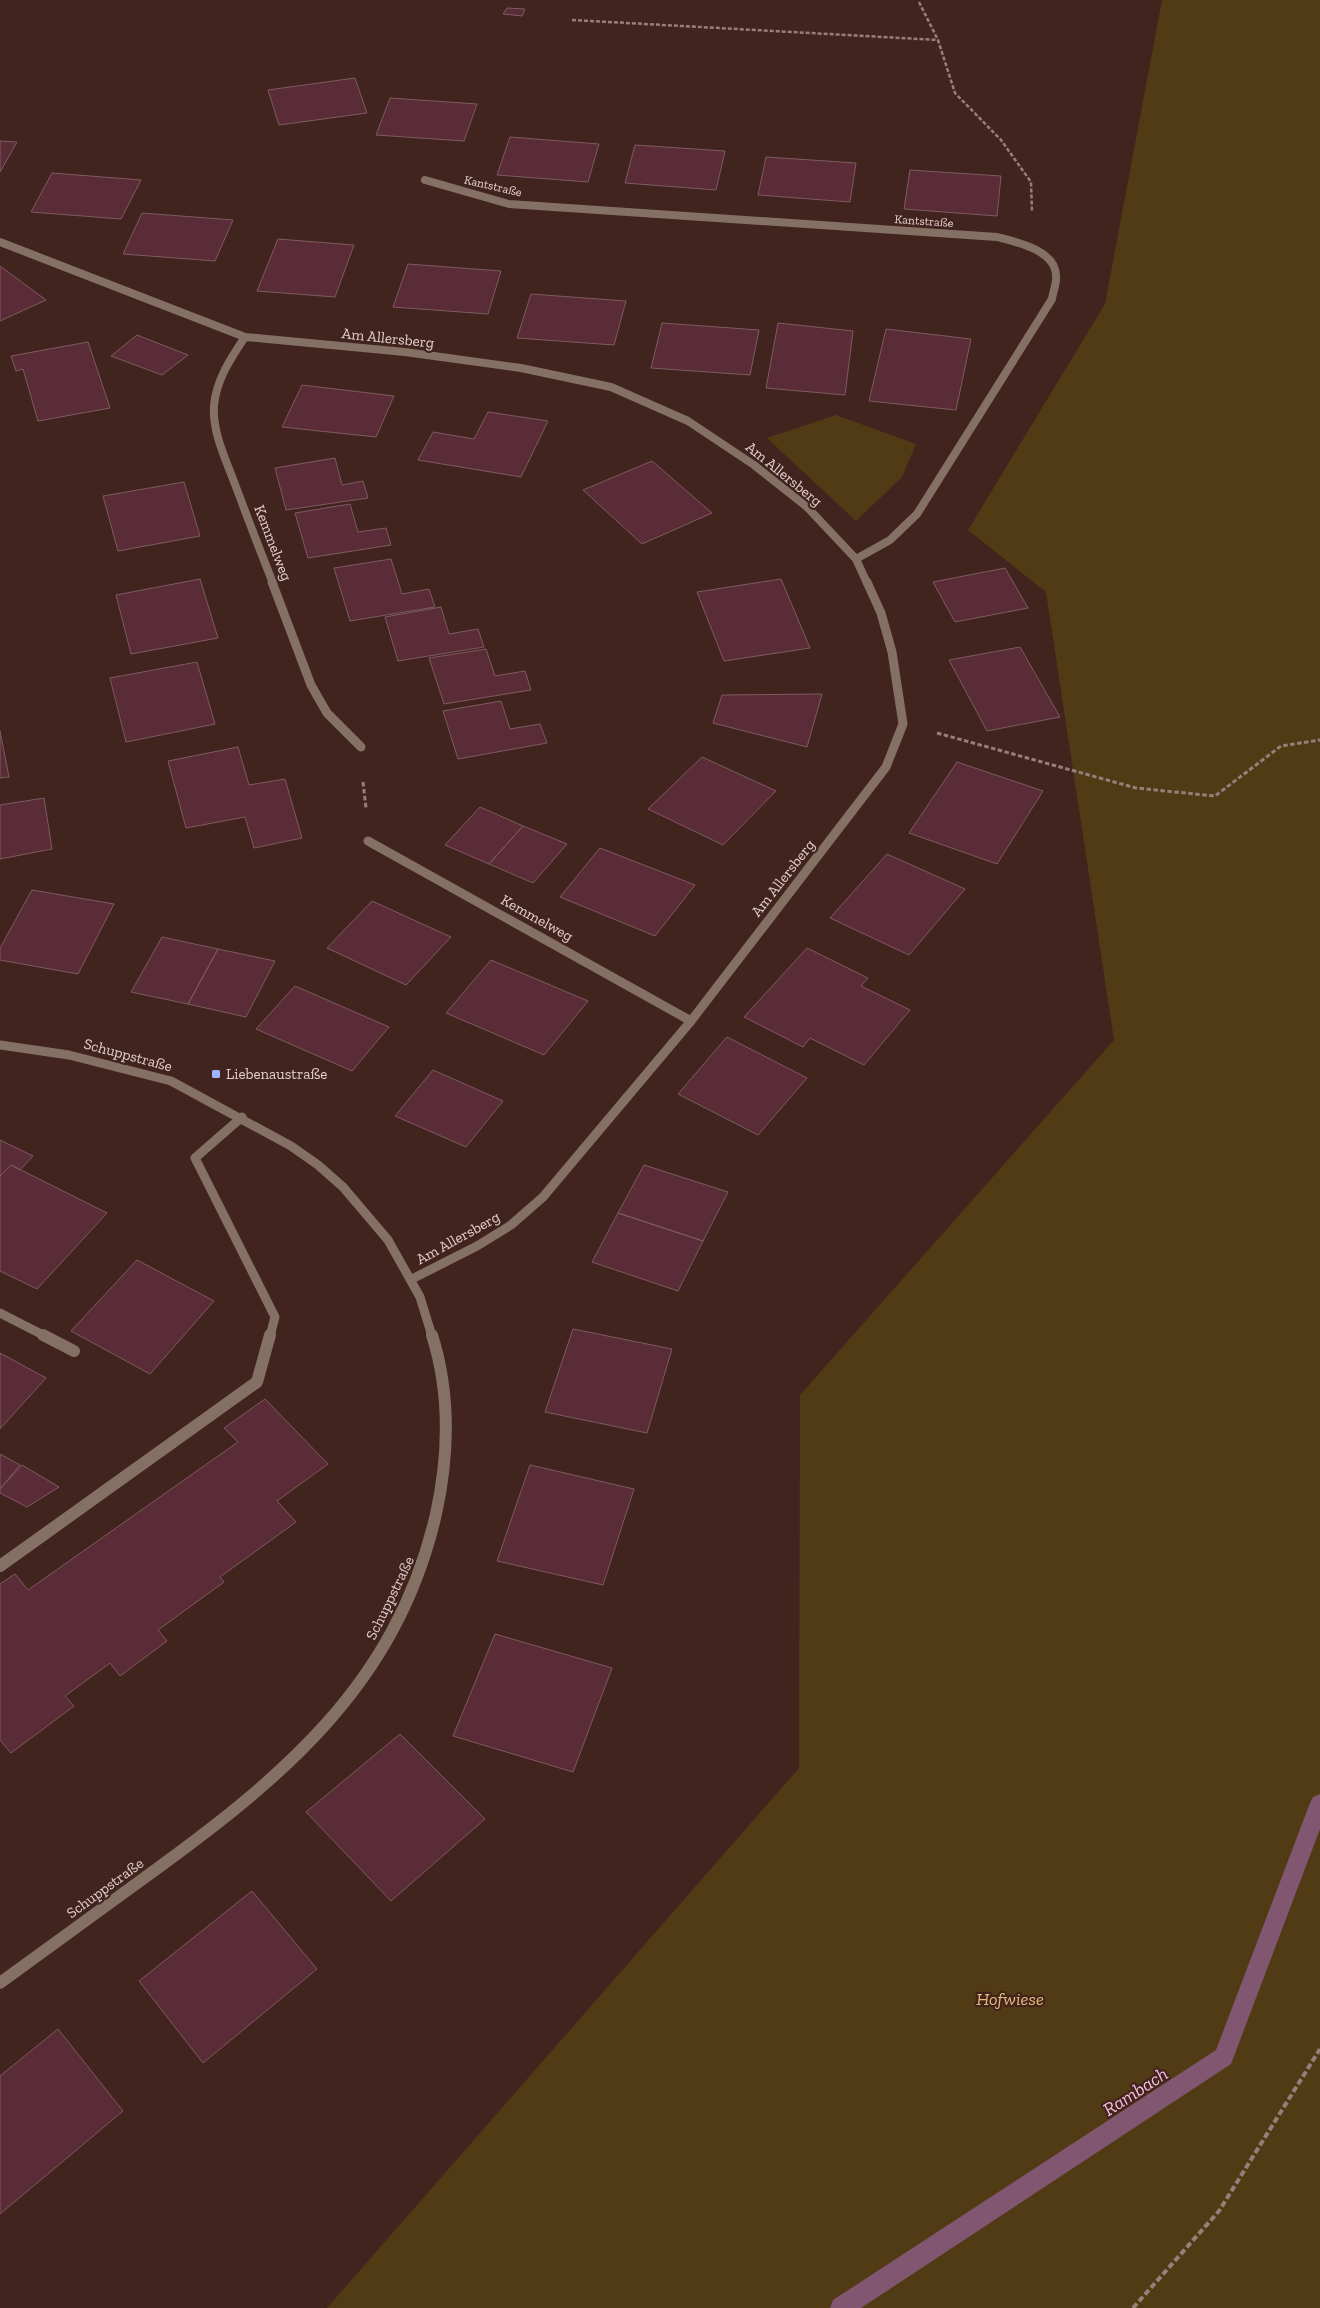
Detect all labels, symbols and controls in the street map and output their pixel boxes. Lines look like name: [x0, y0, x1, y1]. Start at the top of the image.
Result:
street label: Kantstraße: [463, 173, 524, 200]
street label: Kantstraße: [894, 212, 954, 230]
street label: Am Allersberg: [341, 324, 435, 352]
street label: Am Allersberg: [742, 438, 826, 510]
street label: Kemmelweg: [250, 503, 296, 583]
street label: Am Allersberg: [747, 836, 819, 920]
street label: Kemmelweg: [498, 891, 576, 945]
street label: Schuppstraße: [82, 1035, 174, 1075]
place label: Liebenaustraße: [226, 1065, 327, 1083]
marker: Liebenaustraße: [210, 1068, 222, 1080]
street label: Am Allersberg: [413, 1208, 503, 1268]
street label: Schuppstraße: [362, 1553, 418, 1643]
street label: Schuppstraße: [63, 1854, 147, 1922]
park label: Hofwiese: [976, 1988, 1044, 2010]
water label: Rambach: [1098, 2062, 1172, 2121]

